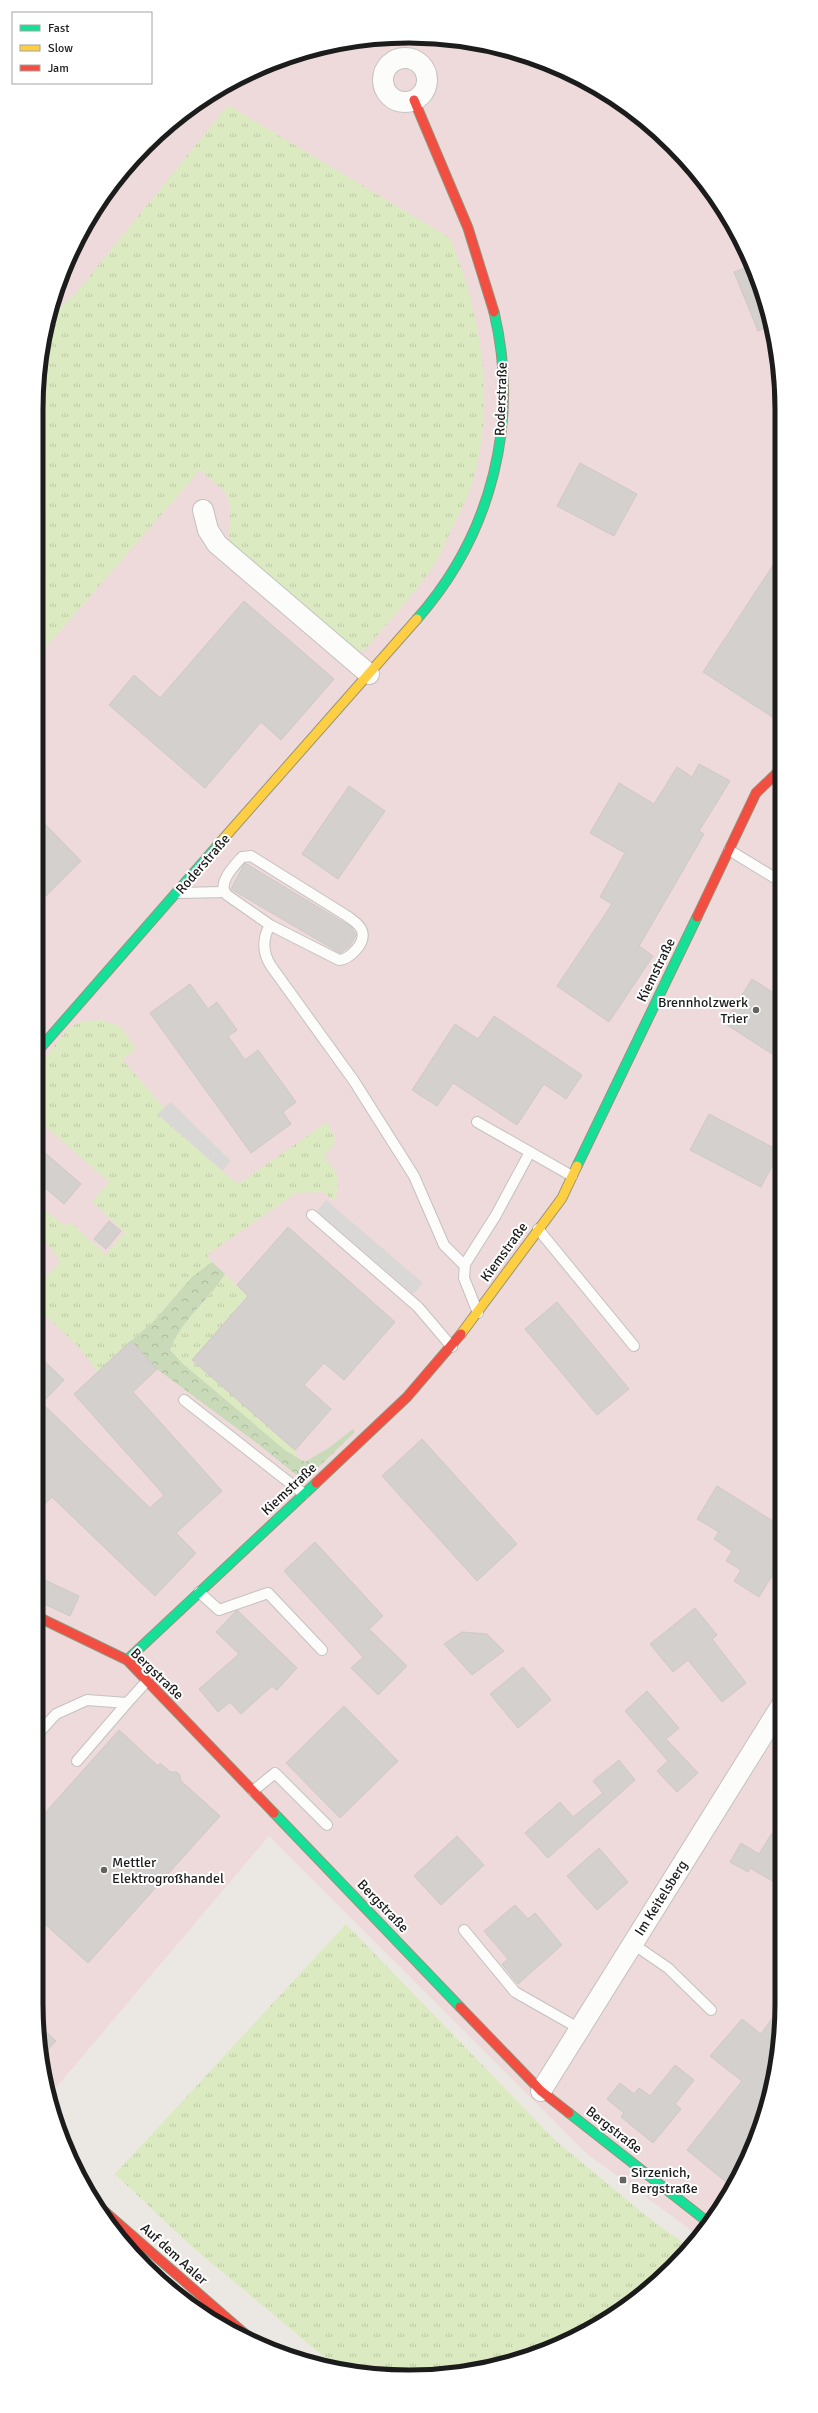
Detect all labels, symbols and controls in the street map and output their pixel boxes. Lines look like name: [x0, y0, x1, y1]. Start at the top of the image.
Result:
legend: [12, 12, 152, 84]
text: Fast: [48, 21, 69, 36]
text: Slow: [48, 41, 73, 56]
text: Jam: [48, 61, 69, 76]
street label: Roderstraße: [491, 362, 511, 436]
street label: Roderstraße: [172, 830, 234, 898]
street label: Kiemstraße: [633, 935, 679, 1005]
place label: Brennholzwerk Trier: [658, 994, 749, 1027]
marker: Brennholzwerk Trier: [751, 1005, 761, 1015]
street label: Kiemstraße: [477, 1219, 531, 1285]
street label: Kiemstraße: [258, 1459, 320, 1519]
street label: Bergstraße: [127, 1645, 187, 1703]
place label: Mettler Elektrogroßhandel: [112, 1854, 224, 1887]
street label: Im Keitelsberg: [631, 1857, 691, 1939]
marker: Mettler Elektrogroßhandel: [99, 1865, 109, 1875]
street label: Bergstraße: [354, 1876, 412, 1936]
street label: Bergstraße: [582, 2103, 646, 2157]
place label: Sirzenich, Bergstraße: [631, 2164, 698, 2197]
marker: Sirzenich, Bergstraße: [618, 2175, 628, 2185]
street label: Auf dem Aaler: [137, 2219, 212, 2289]

